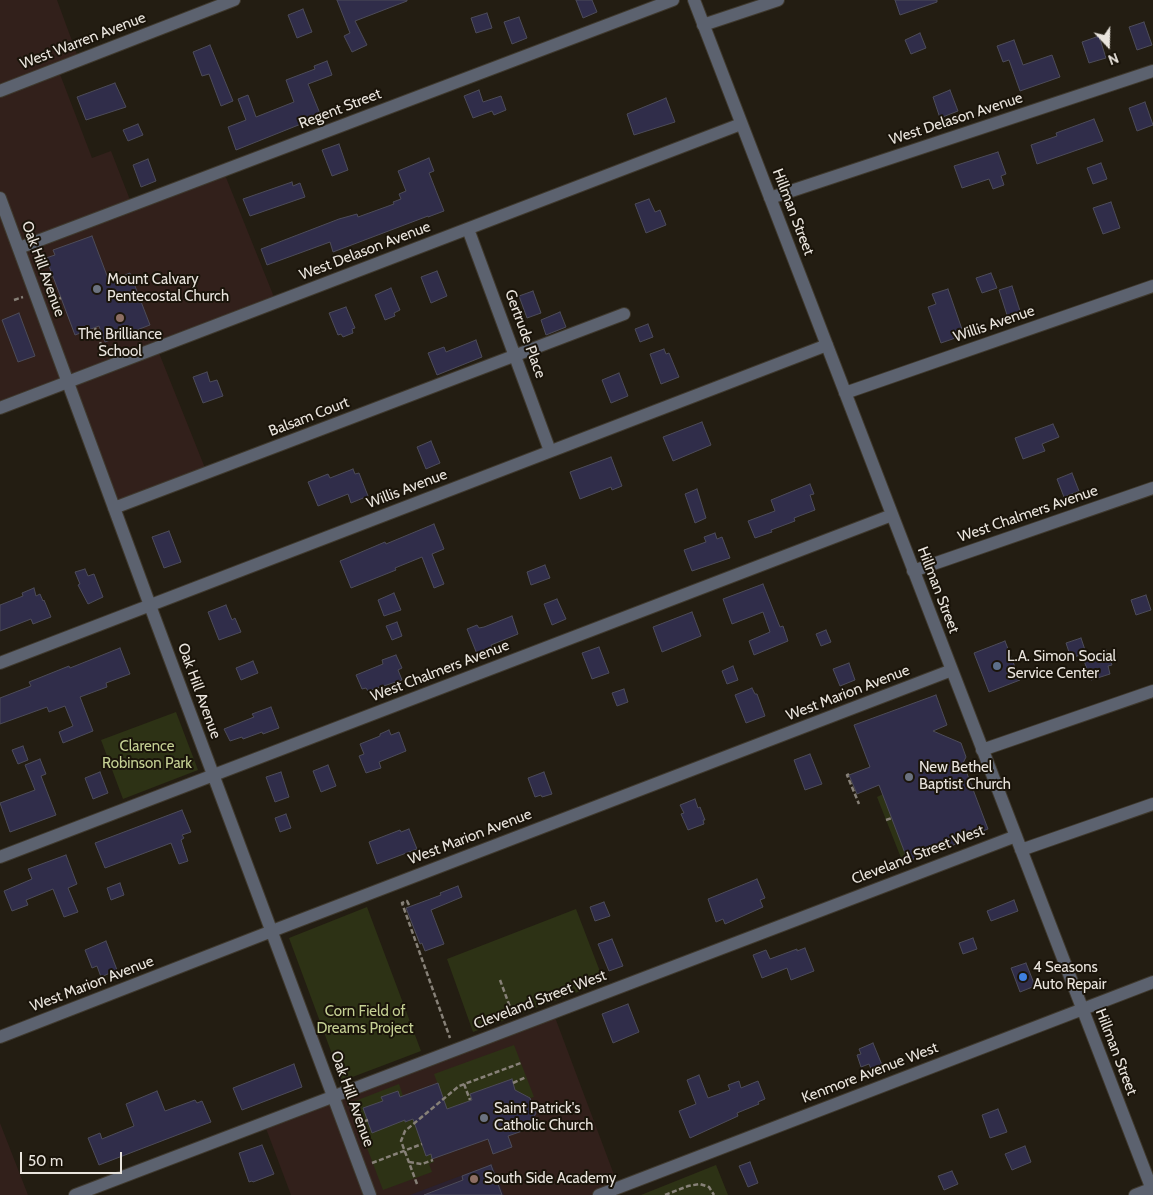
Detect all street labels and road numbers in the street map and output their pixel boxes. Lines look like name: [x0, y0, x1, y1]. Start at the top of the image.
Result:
street label: West Warren Avenue: [18, 9, 148, 73]
street label: Regent Street: [296, 85, 384, 133]
street label: West Delason Avenue: [887, 89, 1025, 149]
street label: Hillman Street: [768, 166, 818, 258]
street label: West Delason Avenue: [297, 218, 433, 284]
street label: Oak Hill Avenue: [17, 219, 69, 319]
street label: Gertrude Place: [501, 287, 549, 381]
street label: Willis Avenue: [951, 302, 1037, 346]
street label: Balsam Court: [266, 393, 352, 441]
street label: Willis Avenue: [364, 465, 450, 513]
street label: West Chalmers Avenue: [956, 482, 1100, 546]
street label: Hillman Street: [913, 544, 963, 636]
street label: West Chalmers Avenue: [368, 636, 512, 706]
street label: Oak Hill Avenue: [173, 641, 225, 741]
street label: West Marion Avenue: [784, 661, 912, 725]
street label: West Marion Avenue: [406, 805, 534, 869]
street label: Cleveland Street West: [849, 821, 987, 889]
street label: West Marion Avenue: [28, 952, 156, 1016]
street label: Cleveland Street West: [471, 966, 609, 1034]
street label: Hillman Street: [1091, 1006, 1141, 1098]
street label: Kenmore Avenue West: [799, 1039, 941, 1107]
street label: Oak Hill Avenue: [326, 1049, 378, 1149]

